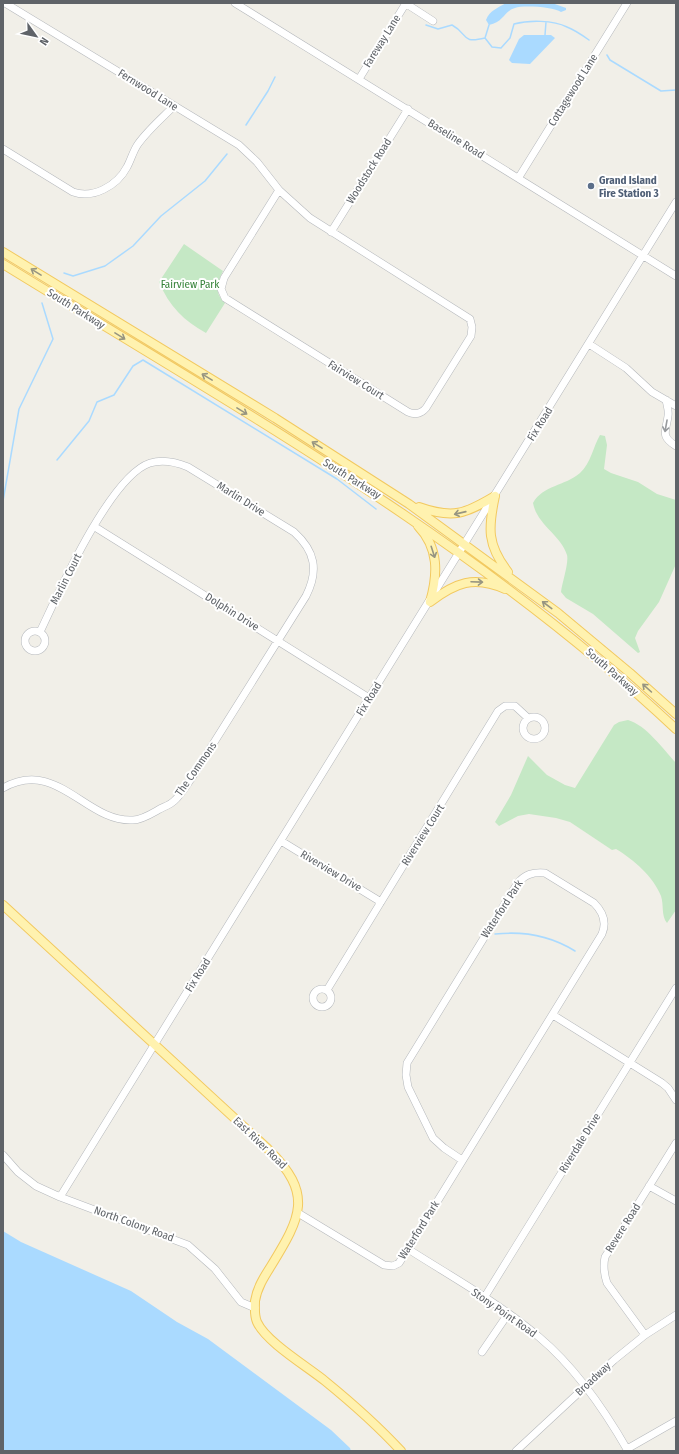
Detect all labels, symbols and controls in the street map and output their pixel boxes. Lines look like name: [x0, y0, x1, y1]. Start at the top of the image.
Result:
street label: Fareway Lane: [361, 12, 403, 70]
north arrow: [16, 16, 56, 56]
text: N: [37, 35, 51, 47]
street label: Cottagewood Lane: [546, 52, 600, 128]
street label: Fernwood Lane: [116, 66, 180, 114]
street label: Baseline Road: [426, 117, 486, 161]
street label: Woodstock Road: [344, 136, 394, 206]
place label: Grand Island Fire Station 3: [599, 174, 659, 200]
marker: Grand Island Fire Station 3: [586, 181, 596, 191]
one-way arrow: [31, 268, 42, 276]
park label: Fairview Park: [161, 278, 220, 291]
street label: South Parkway: [45, 286, 107, 332]
one-way arrow: [114, 332, 126, 340]
street label: Fairview Court: [326, 358, 387, 403]
one-way arrow: [201, 372, 213, 380]
street label: Fix Road: [525, 405, 555, 443]
one-way arrow: [237, 407, 248, 415]
one-way arrow: [662, 419, 670, 432]
one-way arrow: [312, 441, 323, 449]
street label: South Parkway: [321, 456, 383, 502]
street label: Marlin Drive: [214, 479, 268, 519]
one-way arrow: [454, 510, 467, 518]
one-way arrow: [430, 545, 437, 558]
street label: Marlin Court: [48, 551, 85, 607]
one-way arrow: [470, 578, 483, 586]
street label: Dolphin Drive: [203, 590, 261, 634]
one-way arrow: [542, 601, 553, 609]
street label: South Parkway: [583, 646, 641, 699]
street label: Fix Road: [354, 680, 384, 718]
one-way arrow: [642, 684, 652, 693]
street label: The Commons: [173, 739, 220, 799]
street label: Riverview Court: [399, 801, 447, 868]
street label: Riverview Drive: [298, 848, 364, 894]
street label: Waterford Park: [478, 877, 526, 940]
street label: Fix Road: [183, 956, 213, 994]
street label: Riverdale Drive: [556, 1111, 604, 1175]
street label: East River Road: [230, 1114, 290, 1172]
street label: Waterford Park: [396, 1198, 443, 1262]
street label: Revere Road: [603, 1201, 643, 1255]
street label: North Colony Road: [92, 1204, 176, 1244]
street label: Stony Point Road: [469, 1286, 539, 1340]
street label: Broadway: [573, 1359, 613, 1399]

